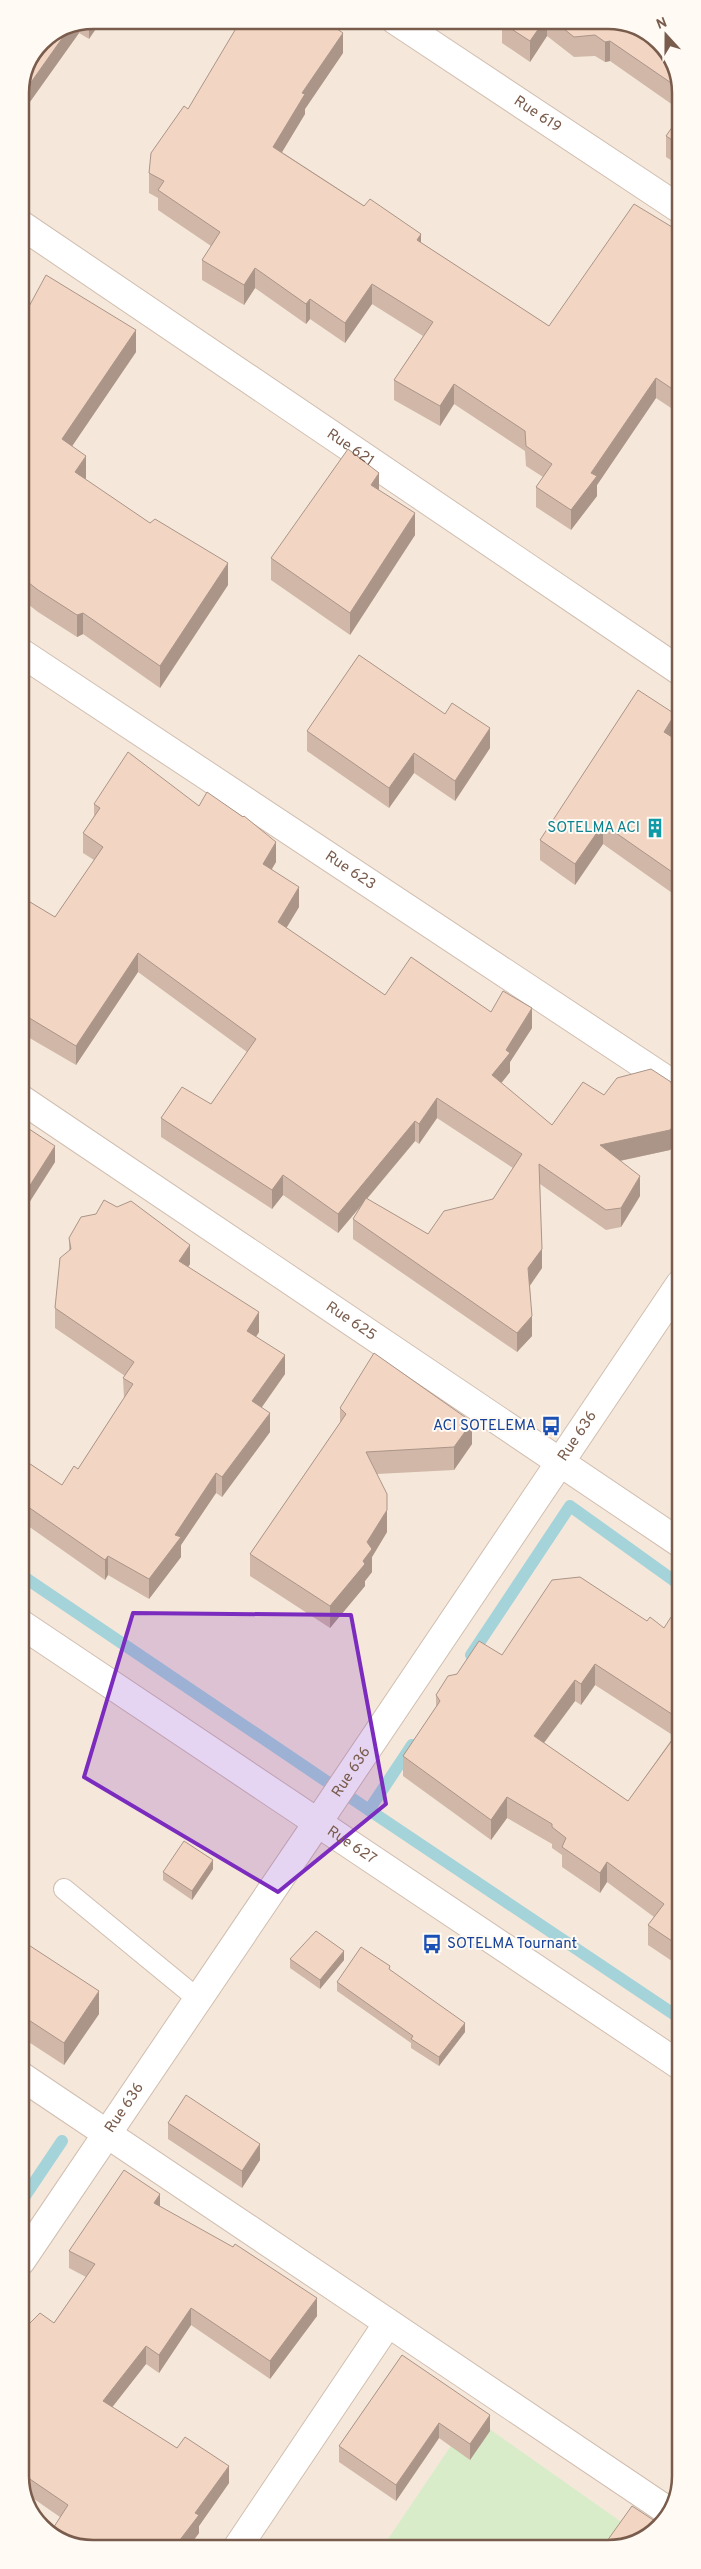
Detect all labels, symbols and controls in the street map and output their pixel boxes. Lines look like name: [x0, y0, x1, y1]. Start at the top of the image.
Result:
north arrow: [641, 10, 691, 60]
text: N: [654, 15, 670, 34]
street label: Rue 619: [510, 92, 565, 137]
street label: Rue 621: [323, 425, 378, 471]
building icon: SOTELMA ACI: [644, 817, 666, 839]
place label: SOTELMA ACI: [547, 819, 640, 838]
street label: Rue 623: [321, 847, 379, 894]
street label: Rue 625: [322, 1298, 380, 1345]
street label: Rue 636: [554, 1407, 601, 1465]
bus stop icon: ACI SOTELEMA: [540, 1415, 562, 1437]
place label: ACI SOTELEMA: [433, 1417, 536, 1436]
street label: Rue 636: [328, 1743, 375, 1801]
street label: Rue 627: [323, 1822, 380, 1869]
bus stop icon: SOTELMA Tournant: [421, 1933, 443, 1955]
place label: SOTELMA Tournant: [447, 1935, 577, 1954]
street label: Rue 636: [101, 2079, 148, 2137]

